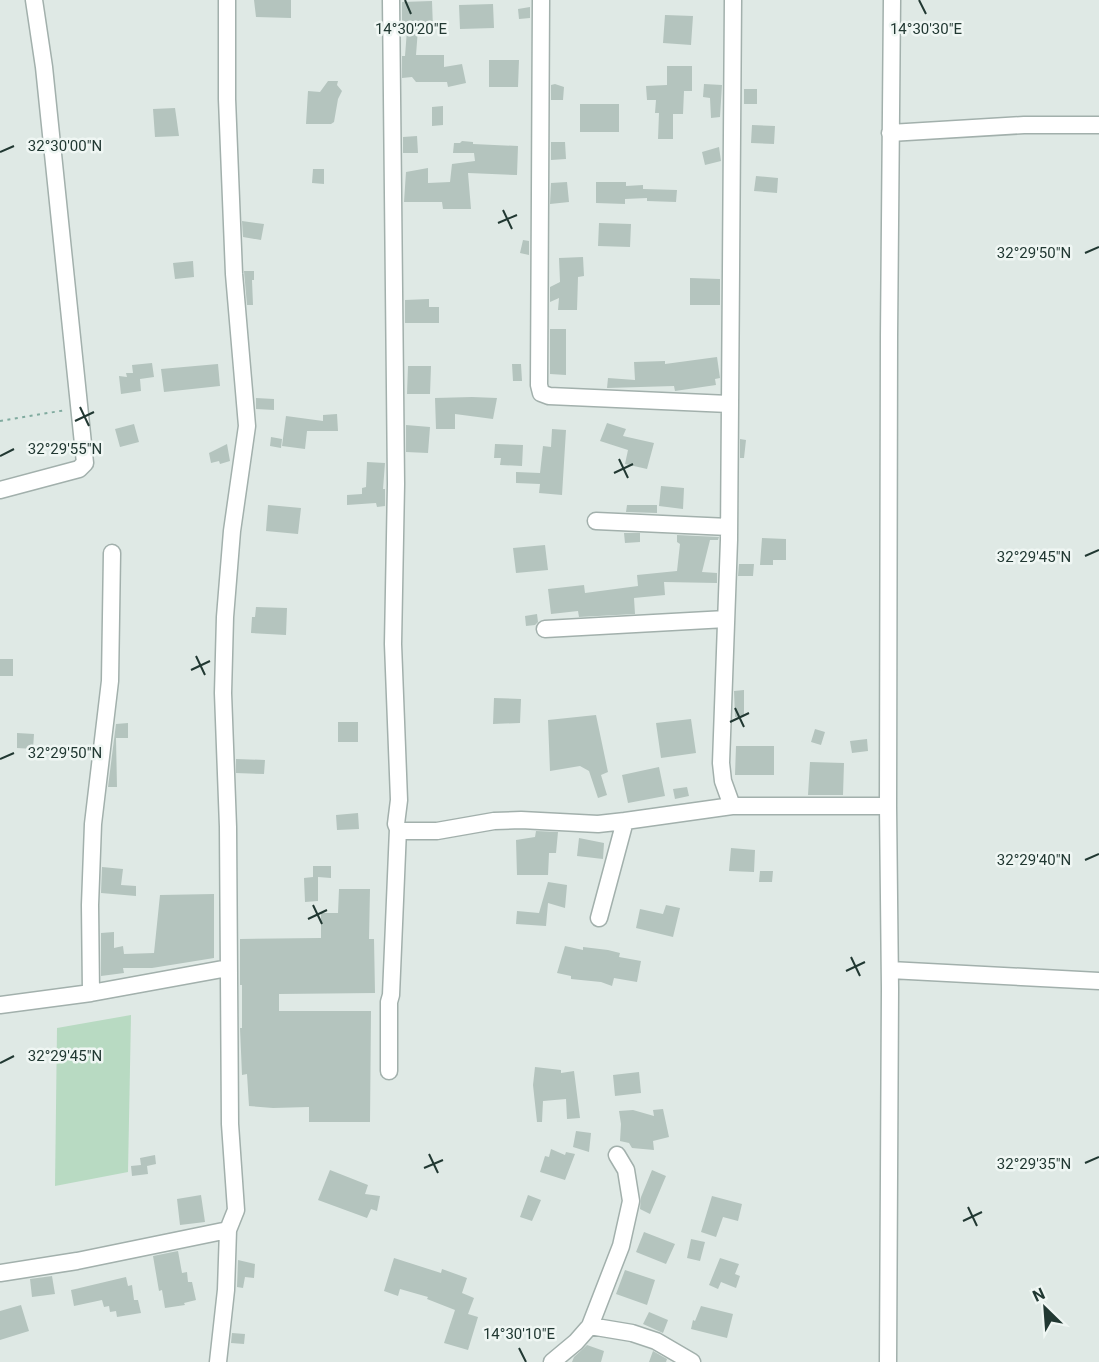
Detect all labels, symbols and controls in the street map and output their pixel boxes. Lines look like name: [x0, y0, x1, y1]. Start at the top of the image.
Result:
text: 14°30'20"E: [375, 20, 448, 38]
text: 14°30'30"E: [890, 20, 963, 38]
text: 32°30'00"N: [28, 137, 102, 155]
text: 32°29'50"N: [997, 244, 1071, 262]
text: 32°29'55"N: [28, 440, 102, 458]
text: 32°29'45"N: [997, 548, 1071, 566]
text: 32°29'50"N: [28, 744, 102, 762]
text: 32°29'40"N: [997, 851, 1071, 869]
text: 32°29'45"N: [28, 1047, 102, 1065]
text: 32°29'35"N: [997, 1155, 1071, 1173]
north arrow: [1015, 1278, 1075, 1338]
text: N: [1030, 1284, 1048, 1306]
text: 14°30'10"E: [483, 1325, 556, 1343]

